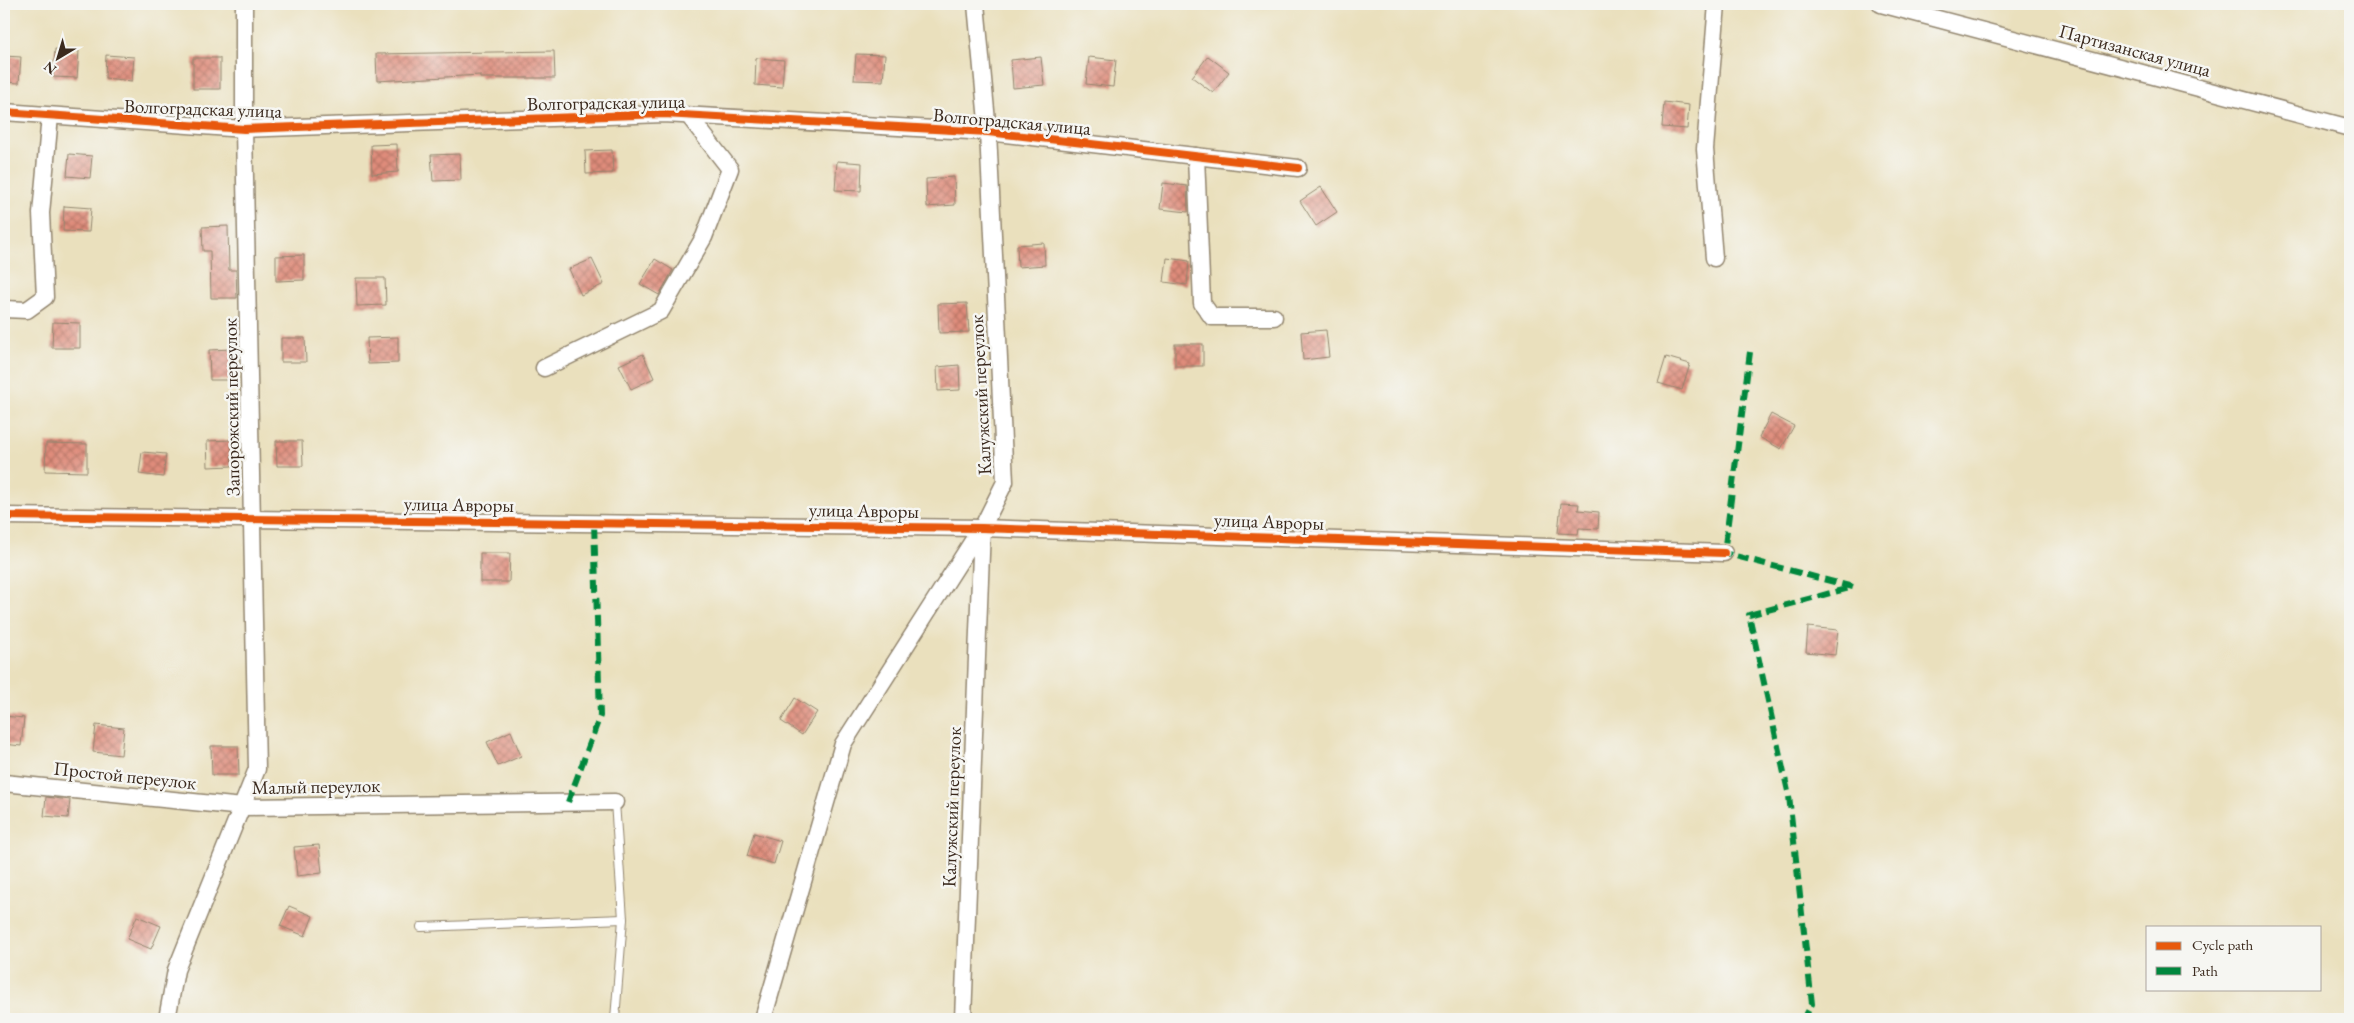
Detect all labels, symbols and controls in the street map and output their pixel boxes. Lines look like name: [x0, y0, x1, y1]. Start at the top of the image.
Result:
street label: Партизанская улица: [2056, 18, 2214, 83]
north arrow: [32, 32, 82, 82]
text: N: [39, 57, 60, 79]
street label: Волгоградская улица: [527, 89, 686, 116]
street label: Волгоградская улица: [123, 93, 283, 124]
street label: Волгоградская улица: [932, 102, 1092, 141]
street label: Калужский переулок: [964, 314, 997, 476]
street label: Запорожский переулок: [217, 318, 246, 496]
street label: улица Авроры: [404, 491, 515, 518]
street label: улица Авроры: [809, 497, 920, 524]
street label: улица Авроры: [1214, 507, 1325, 536]
street label: Калужский переулок: [936, 726, 967, 888]
street label: Простой переулок: [52, 756, 198, 795]
street label: Малый переулок: [251, 773, 381, 800]
legend: [2146, 926, 2322, 990]
text: Cycle path: [2192, 935, 2254, 954]
text: Path: [2192, 961, 2218, 980]

